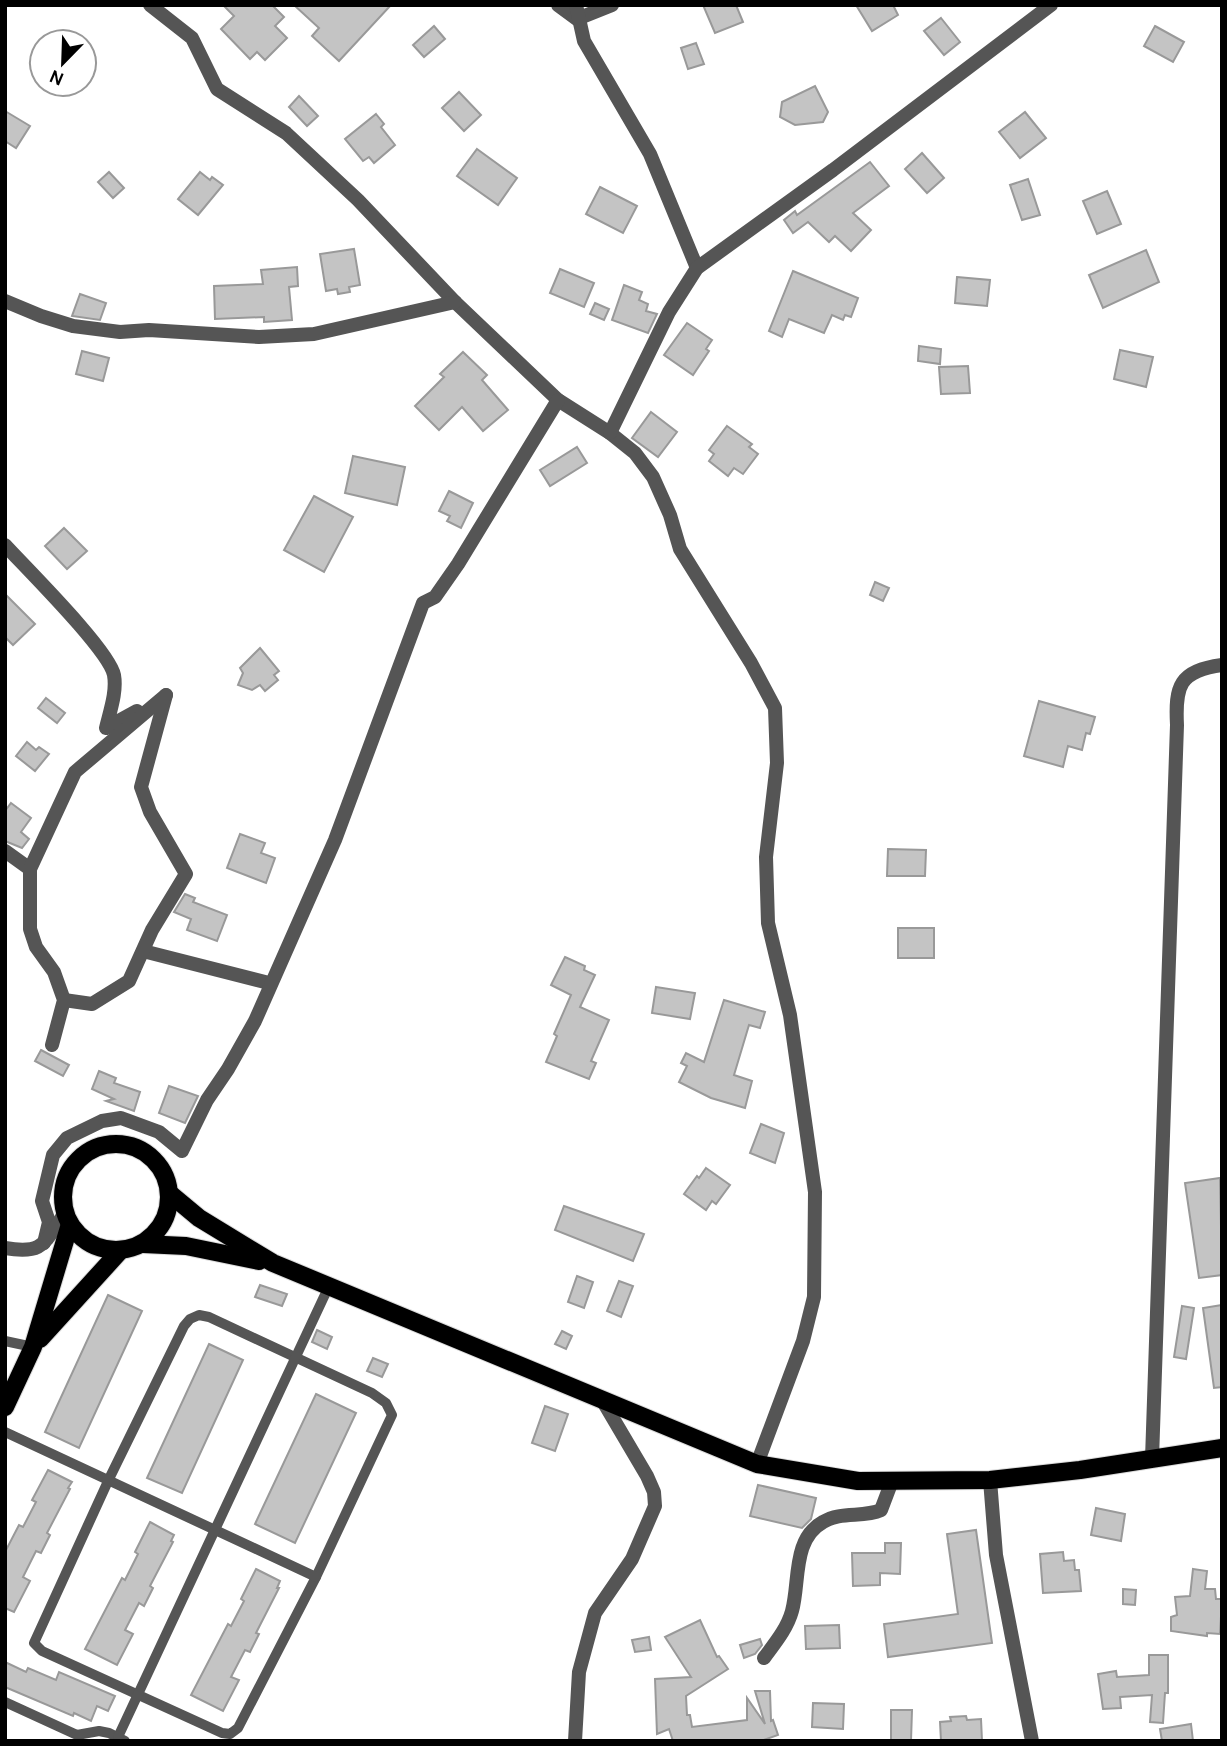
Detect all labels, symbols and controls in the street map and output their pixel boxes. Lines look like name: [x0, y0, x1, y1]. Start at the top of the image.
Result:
north arrow: [28, 28, 98, 98]
text: N: [46, 65, 67, 91]

